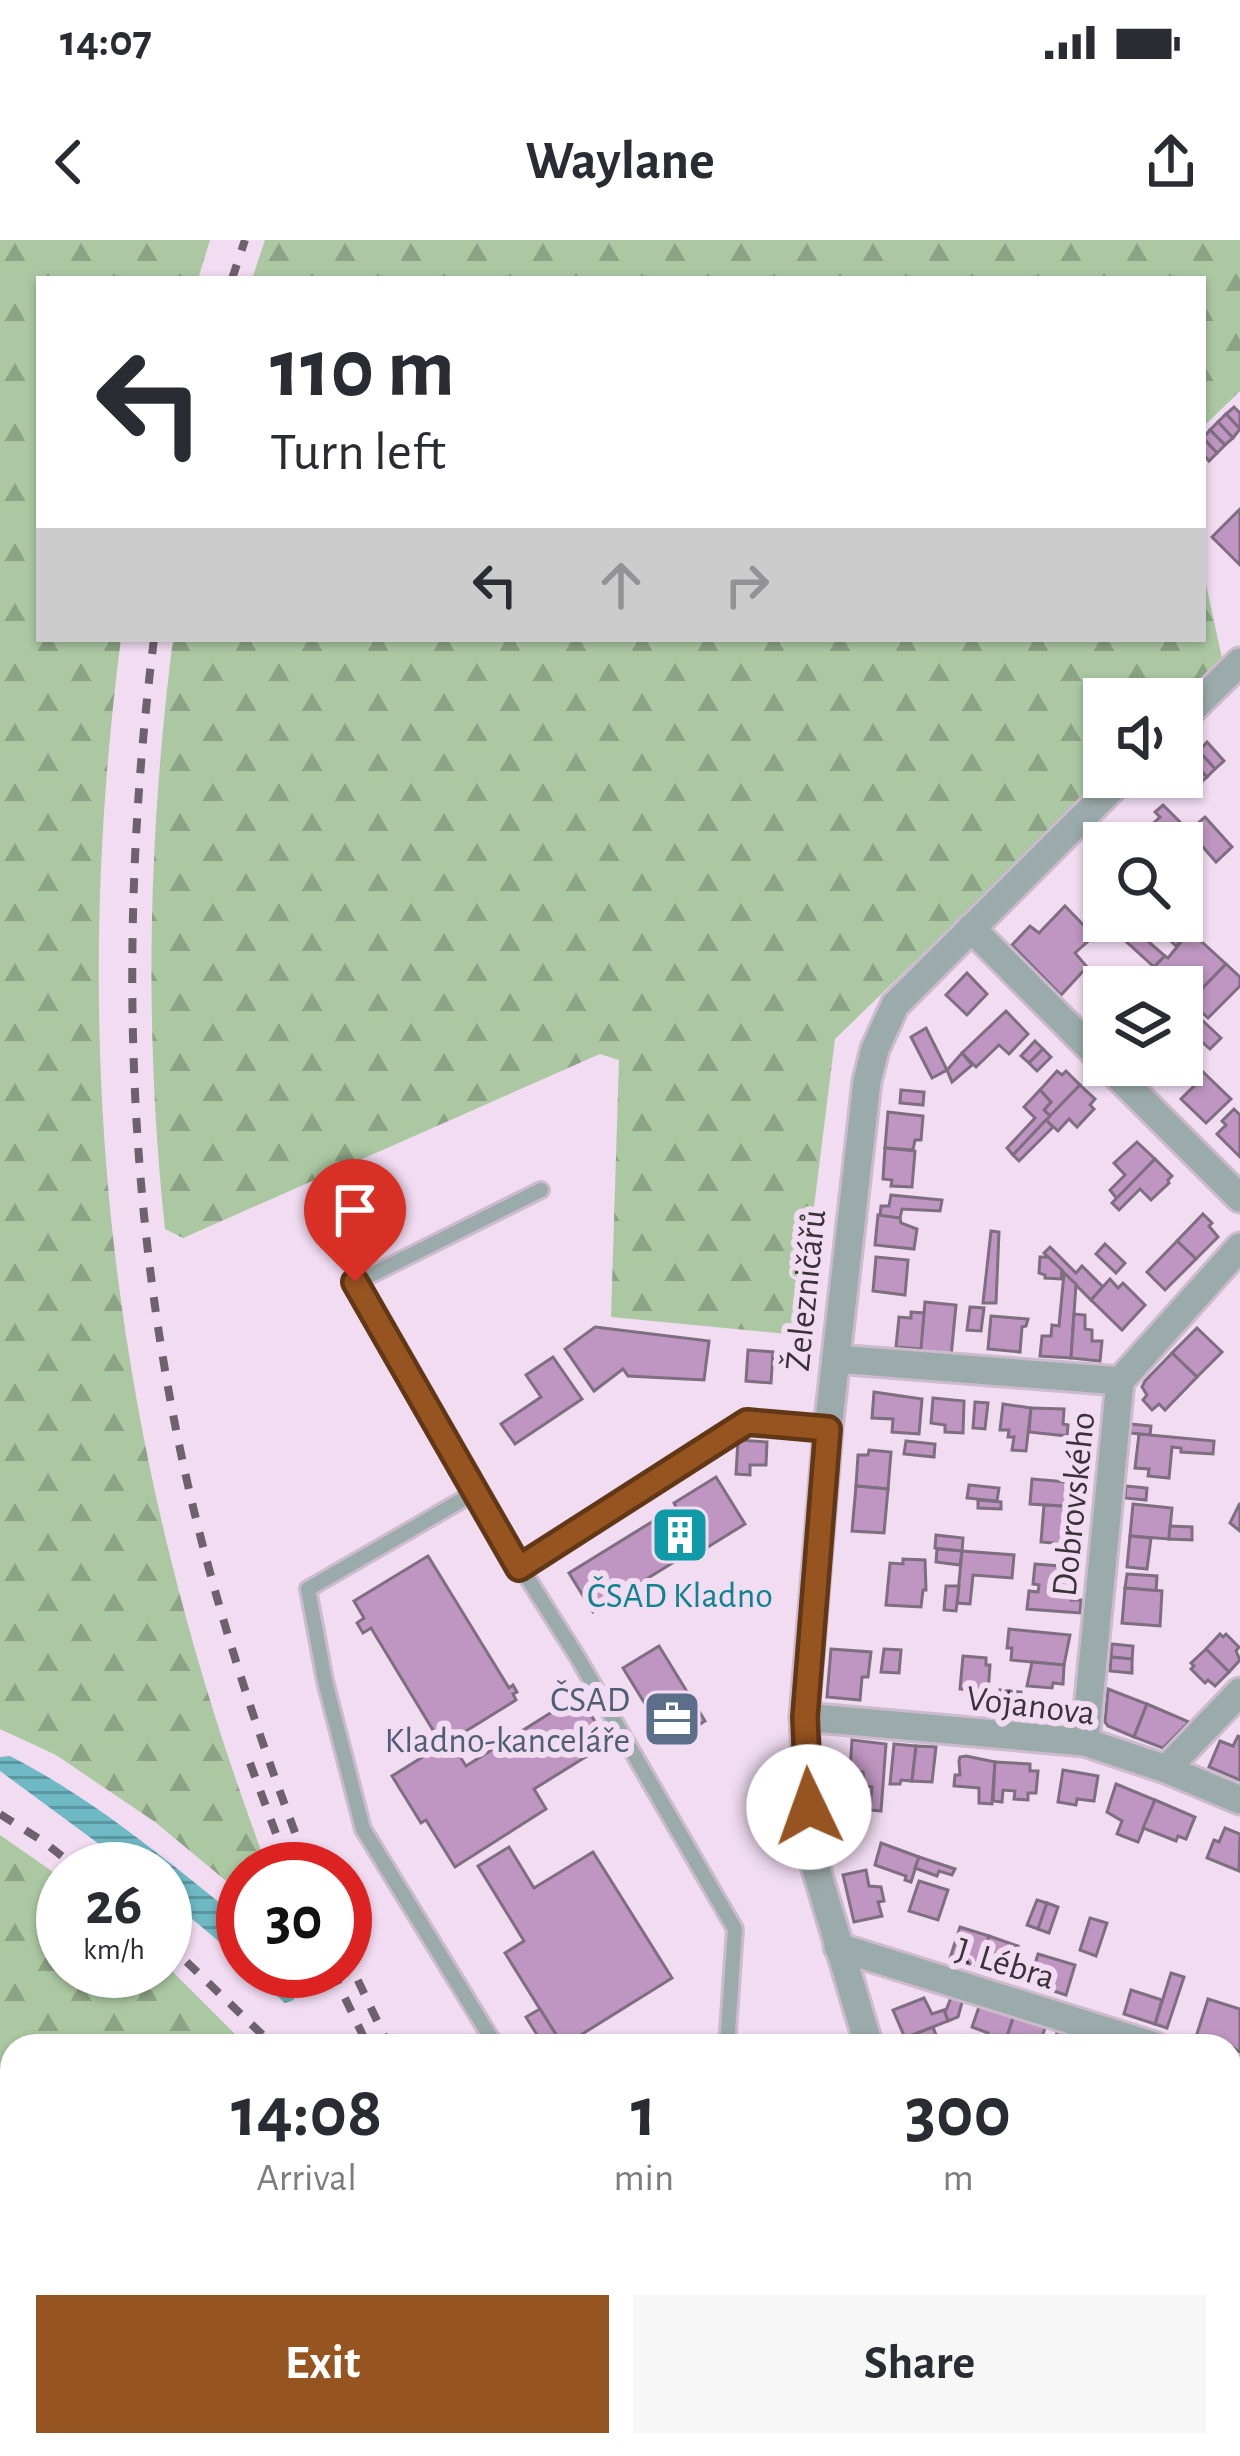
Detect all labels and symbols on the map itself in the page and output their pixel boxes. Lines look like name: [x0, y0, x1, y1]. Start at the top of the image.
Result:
pin: [304, 1159, 406, 1282]
street label: Železničářů: [778, 1208, 832, 1373]
street label: Dobrovského: [1046, 1410, 1102, 1598]
building icon: ČSAD Kladno: [649, 1504, 711, 1566]
place label: ČSAD Kladno: [587, 1576, 773, 1614]
place label: ČSAD Kladno-kanceláře: [385, 1680, 630, 1759]
street label: Vojanova: [964, 1680, 1097, 1732]
office icon: ČSAD Kladno-kanceláře: [641, 1688, 703, 1750]
position arrow: [746, 1744, 872, 1870]
speed limit sign: 30: [216, 1842, 372, 1998]
street label: J. Lébra: [952, 1932, 1059, 1996]

